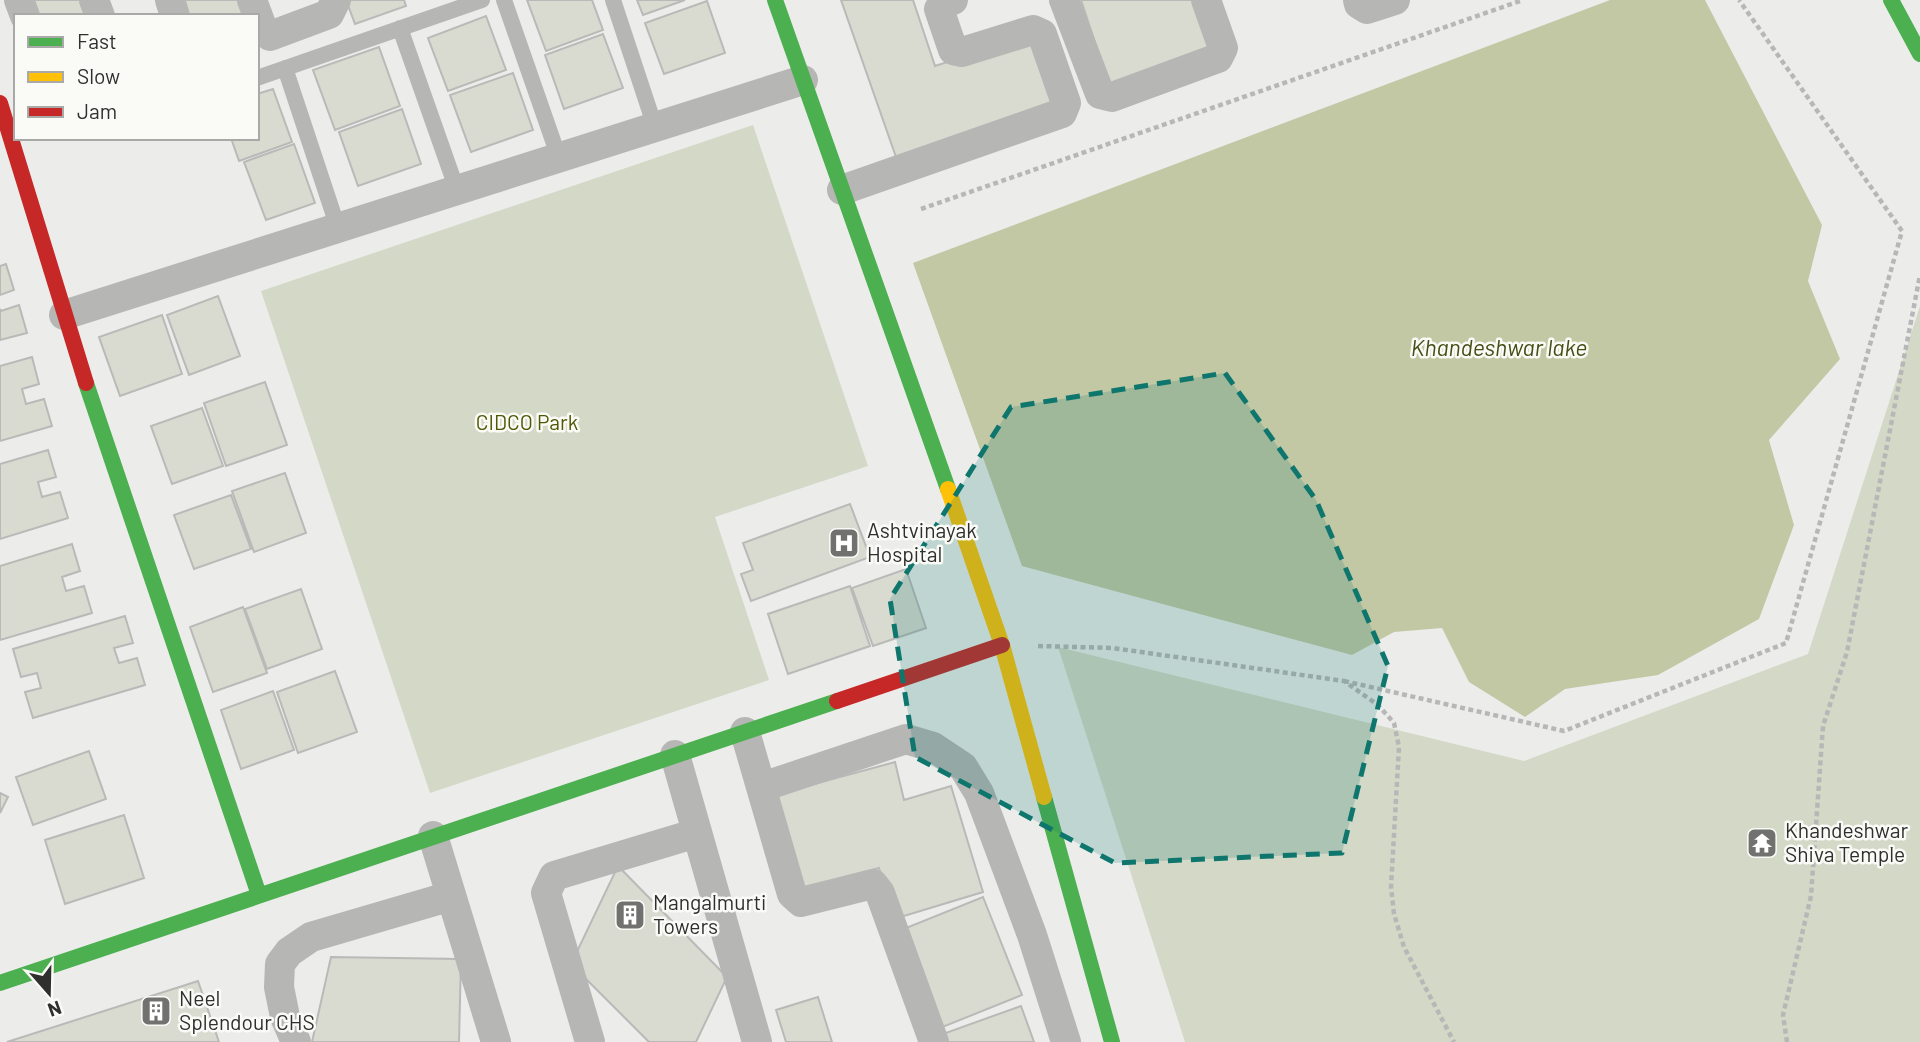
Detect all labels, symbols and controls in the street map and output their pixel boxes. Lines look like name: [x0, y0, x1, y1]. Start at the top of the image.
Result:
legend: [14, 14, 259, 140]
text: Fast: [77, 28, 117, 53]
text: Slow: [77, 63, 120, 88]
text: Jam: [77, 98, 117, 123]
water label: Khandeshwar lake: [1411, 333, 1587, 361]
park label: CIDCO Park: [476, 409, 578, 434]
place label: Ashtvinayak Hospital: [867, 517, 977, 566]
hospital icon: Ashtvinayak Hospital: [827, 526, 861, 560]
place label: Khandeshwar Shiva Temple: [1785, 817, 1908, 866]
temple icon: Khandeshwar Shiva Temple: [1745, 826, 1779, 860]
place label: Mangalmurti Towers: [653, 889, 766, 938]
building icon: Mangalmurti Towers: [613, 898, 647, 932]
north arrow: [14, 958, 84, 1028]
place label: Neel Splendour CHS: [179, 985, 315, 1034]
building icon: Neel Splendour CHS: [139, 994, 173, 1028]
text: N: [45, 996, 65, 1022]

